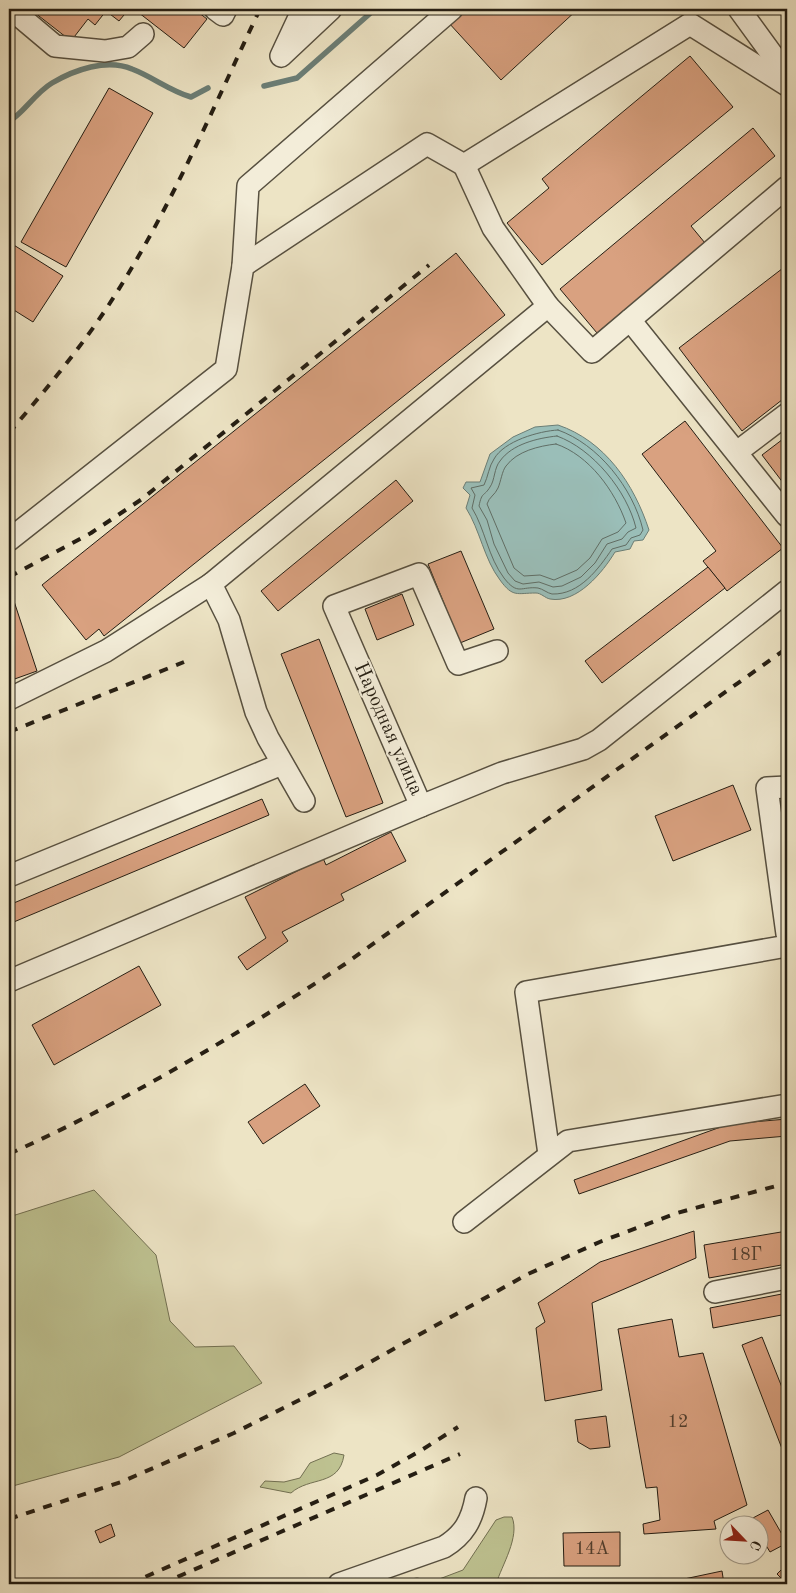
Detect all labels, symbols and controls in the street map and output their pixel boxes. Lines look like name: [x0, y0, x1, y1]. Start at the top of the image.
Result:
street label: Народная улица: [350, 660, 426, 799]
house number: 18Г: [730, 1246, 762, 1264]
house number: 12: [668, 1413, 688, 1431]
north arrow: [718, 1516, 768, 1566]
text: С: [747, 1538, 763, 1552]
house number: 14А: [575, 1540, 610, 1558]

